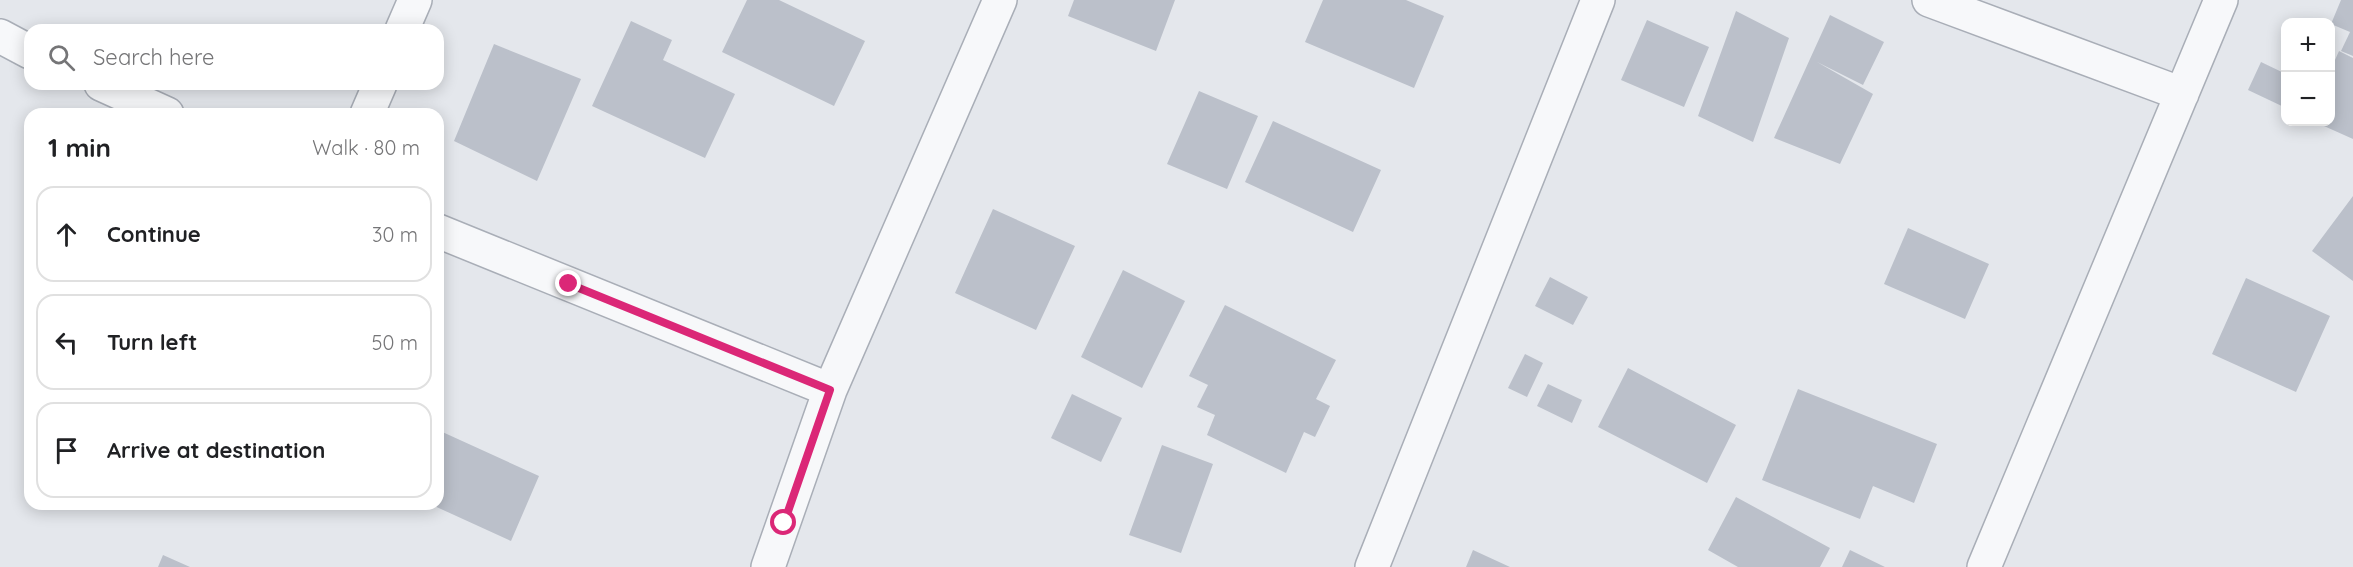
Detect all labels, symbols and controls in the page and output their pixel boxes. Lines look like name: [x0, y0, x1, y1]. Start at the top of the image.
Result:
map controls: [2281, 18, 2335, 126]
button: +: [2281, 18, 2335, 72]
search box: [24, 24, 444, 90]
icon: search: [45, 41, 78, 74]
text: Search here: [93, 43, 214, 71]
button: −: [2281, 72, 2335, 126]
text: 1 min: [48, 131, 111, 164]
text: Walk · 80 m: [312, 135, 420, 160]
icon: ahead: [50, 218, 83, 251]
text: Continue: [107, 220, 201, 248]
text: 30 m: [372, 222, 418, 247]
route end: [555, 270, 581, 296]
icon: left: [50, 326, 83, 359]
text: Turn left: [107, 328, 197, 356]
text: 50 m: [372, 330, 418, 355]
icon: arrive: [50, 434, 83, 467]
text: Arrive at destination: [107, 436, 325, 464]
route start: [770, 509, 796, 535]

